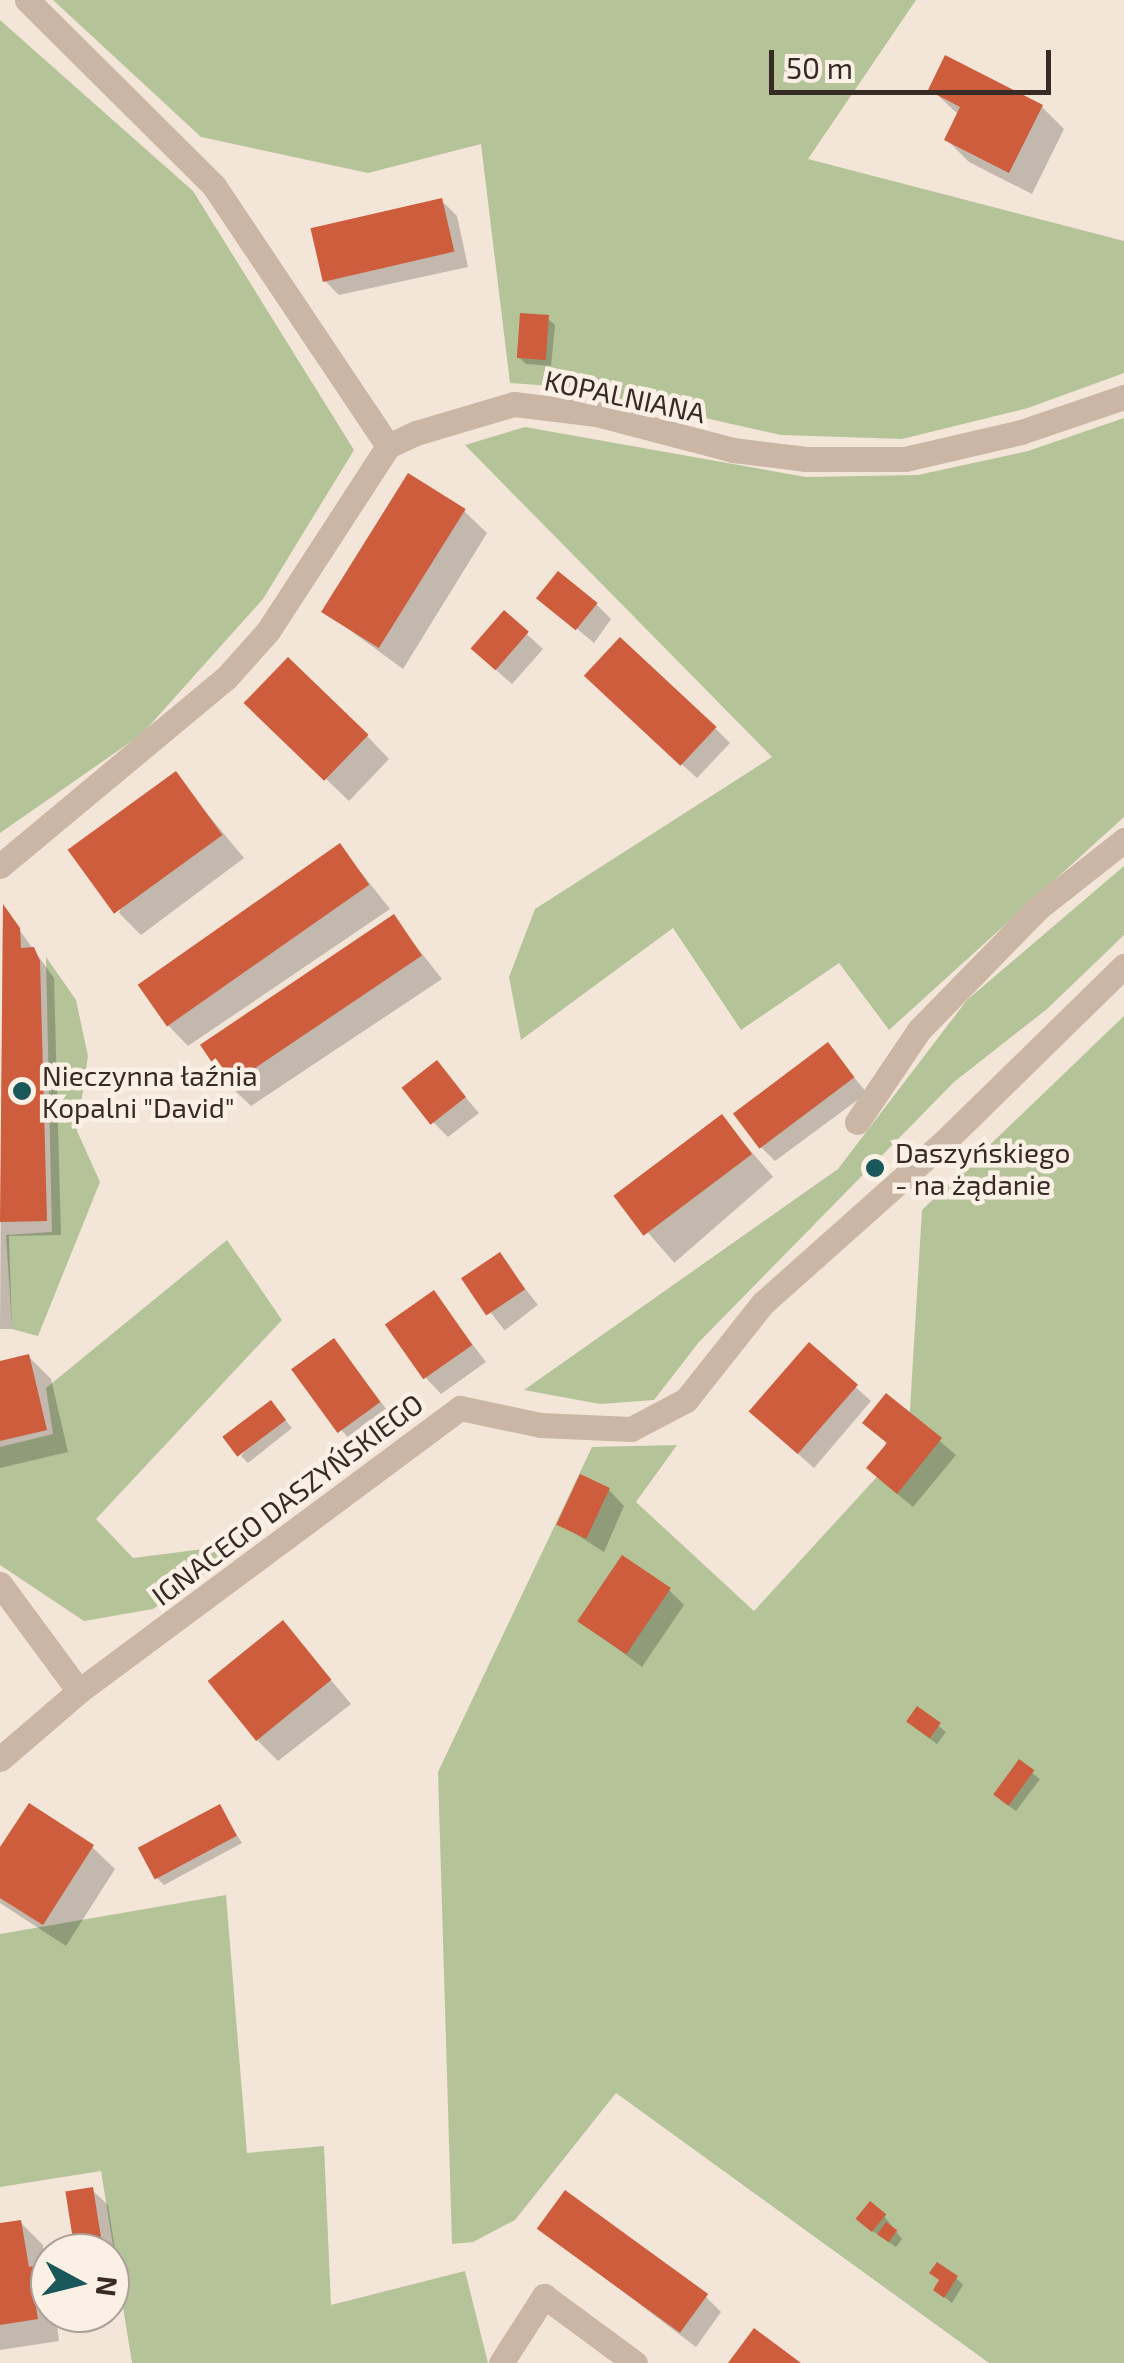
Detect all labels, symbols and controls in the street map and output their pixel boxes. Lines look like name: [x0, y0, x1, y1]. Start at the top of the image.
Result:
scale bar: [774, 30, 1056, 92]
text: 50 m: [786, 49, 853, 85]
street label: KOPALNIANA: [541, 363, 709, 429]
place label: Nieczynna łaźnia Kopalni "David": [42, 1058, 258, 1124]
marker: Nieczynna łaźnia Kopalni "David": [11, 1080, 33, 1102]
place label: Daszyńskiego - na żądanie: [895, 1135, 1070, 1201]
marker: Daszyńskiego - na żądanie: [864, 1157, 886, 1179]
street label: IGNACEGO DASZYŃSKIEGO: [145, 1386, 429, 1612]
north arrow: [30, 2233, 130, 2333]
text: N: [90, 2274, 126, 2299]

